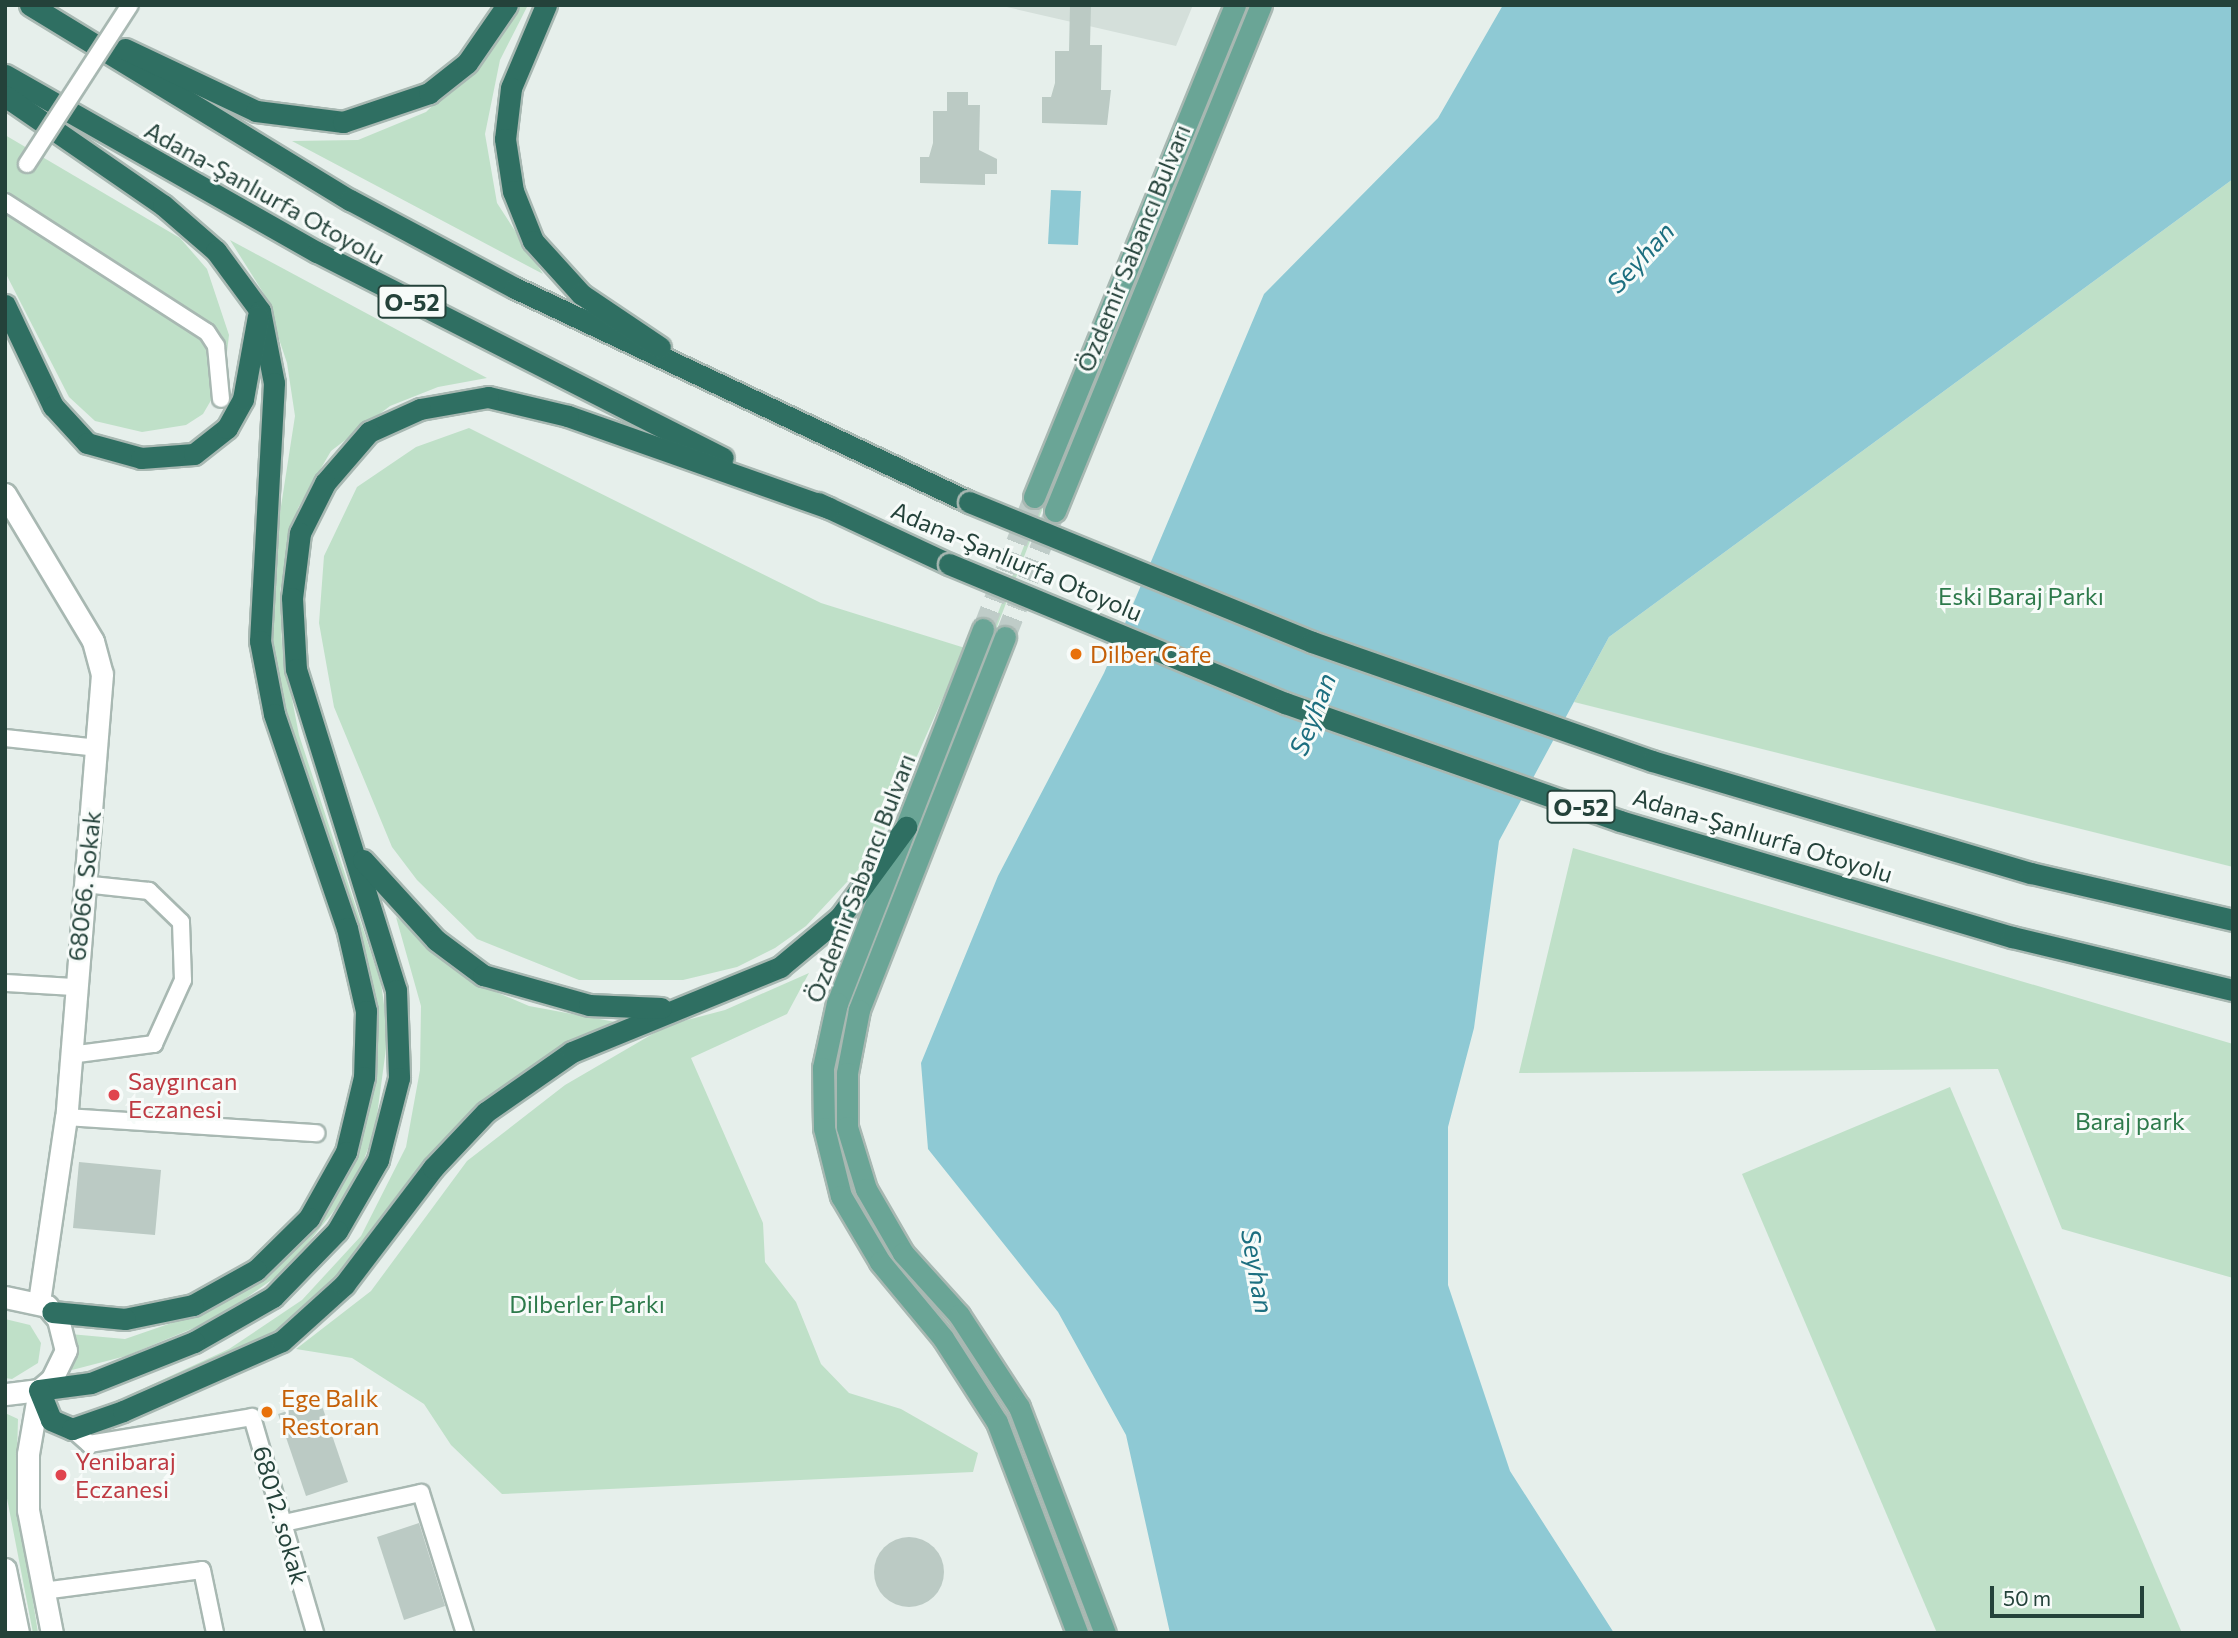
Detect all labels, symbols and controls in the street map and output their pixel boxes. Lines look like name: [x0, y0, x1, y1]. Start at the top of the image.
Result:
street label: Adana-Şanlıurfa Otoyolu: [140, 115, 390, 271]
street label: Özdemir Sabancı Bulvarı: [1070, 120, 1196, 376]
water label: Seyhan: [1599, 215, 1681, 299]
road number: O-52: [377, 282, 447, 322]
street label: Adana-Şanlıurfa Otoyolu: [887, 495, 1147, 627]
park label: Eski Baraj Parkı: [1938, 582, 2104, 610]
place label: Dilber Cafe: [1090, 640, 1212, 668]
marker: Dilber Cafe: [1068, 646, 1084, 662]
water label: Seyhan: [1282, 669, 1342, 759]
street label: Özdemir Sabancı Bulvarı: [799, 749, 921, 1007]
street label: Adana-Şanlıurfa Otoyolu: [1630, 782, 1896, 888]
road number: O-52: [1546, 788, 1616, 827]
street label: 68066. Sokak: [62, 810, 106, 962]
place label: Saygıncan Eczanesi: [128, 1067, 238, 1123]
marker: Saygıncan Eczanesi: [106, 1087, 122, 1103]
park label: Baraj park: [2075, 1107, 2185, 1135]
water label: Seyhan: [1235, 1226, 1281, 1316]
park label: Dilberler Parkı: [509, 1290, 665, 1318]
place label: Ege Balık Restoran: [281, 1384, 379, 1440]
marker: Ege Balık Restoran: [259, 1404, 275, 1420]
street label: 68012. sokak: [248, 1443, 314, 1587]
place label: Yenibaraj Eczanesi: [75, 1447, 176, 1503]
marker: Yenibaraj Eczanesi: [53, 1467, 69, 1483]
scale bar: [1993, 1572, 2147, 1616]
text: 50 m: [2003, 1585, 2051, 1610]

